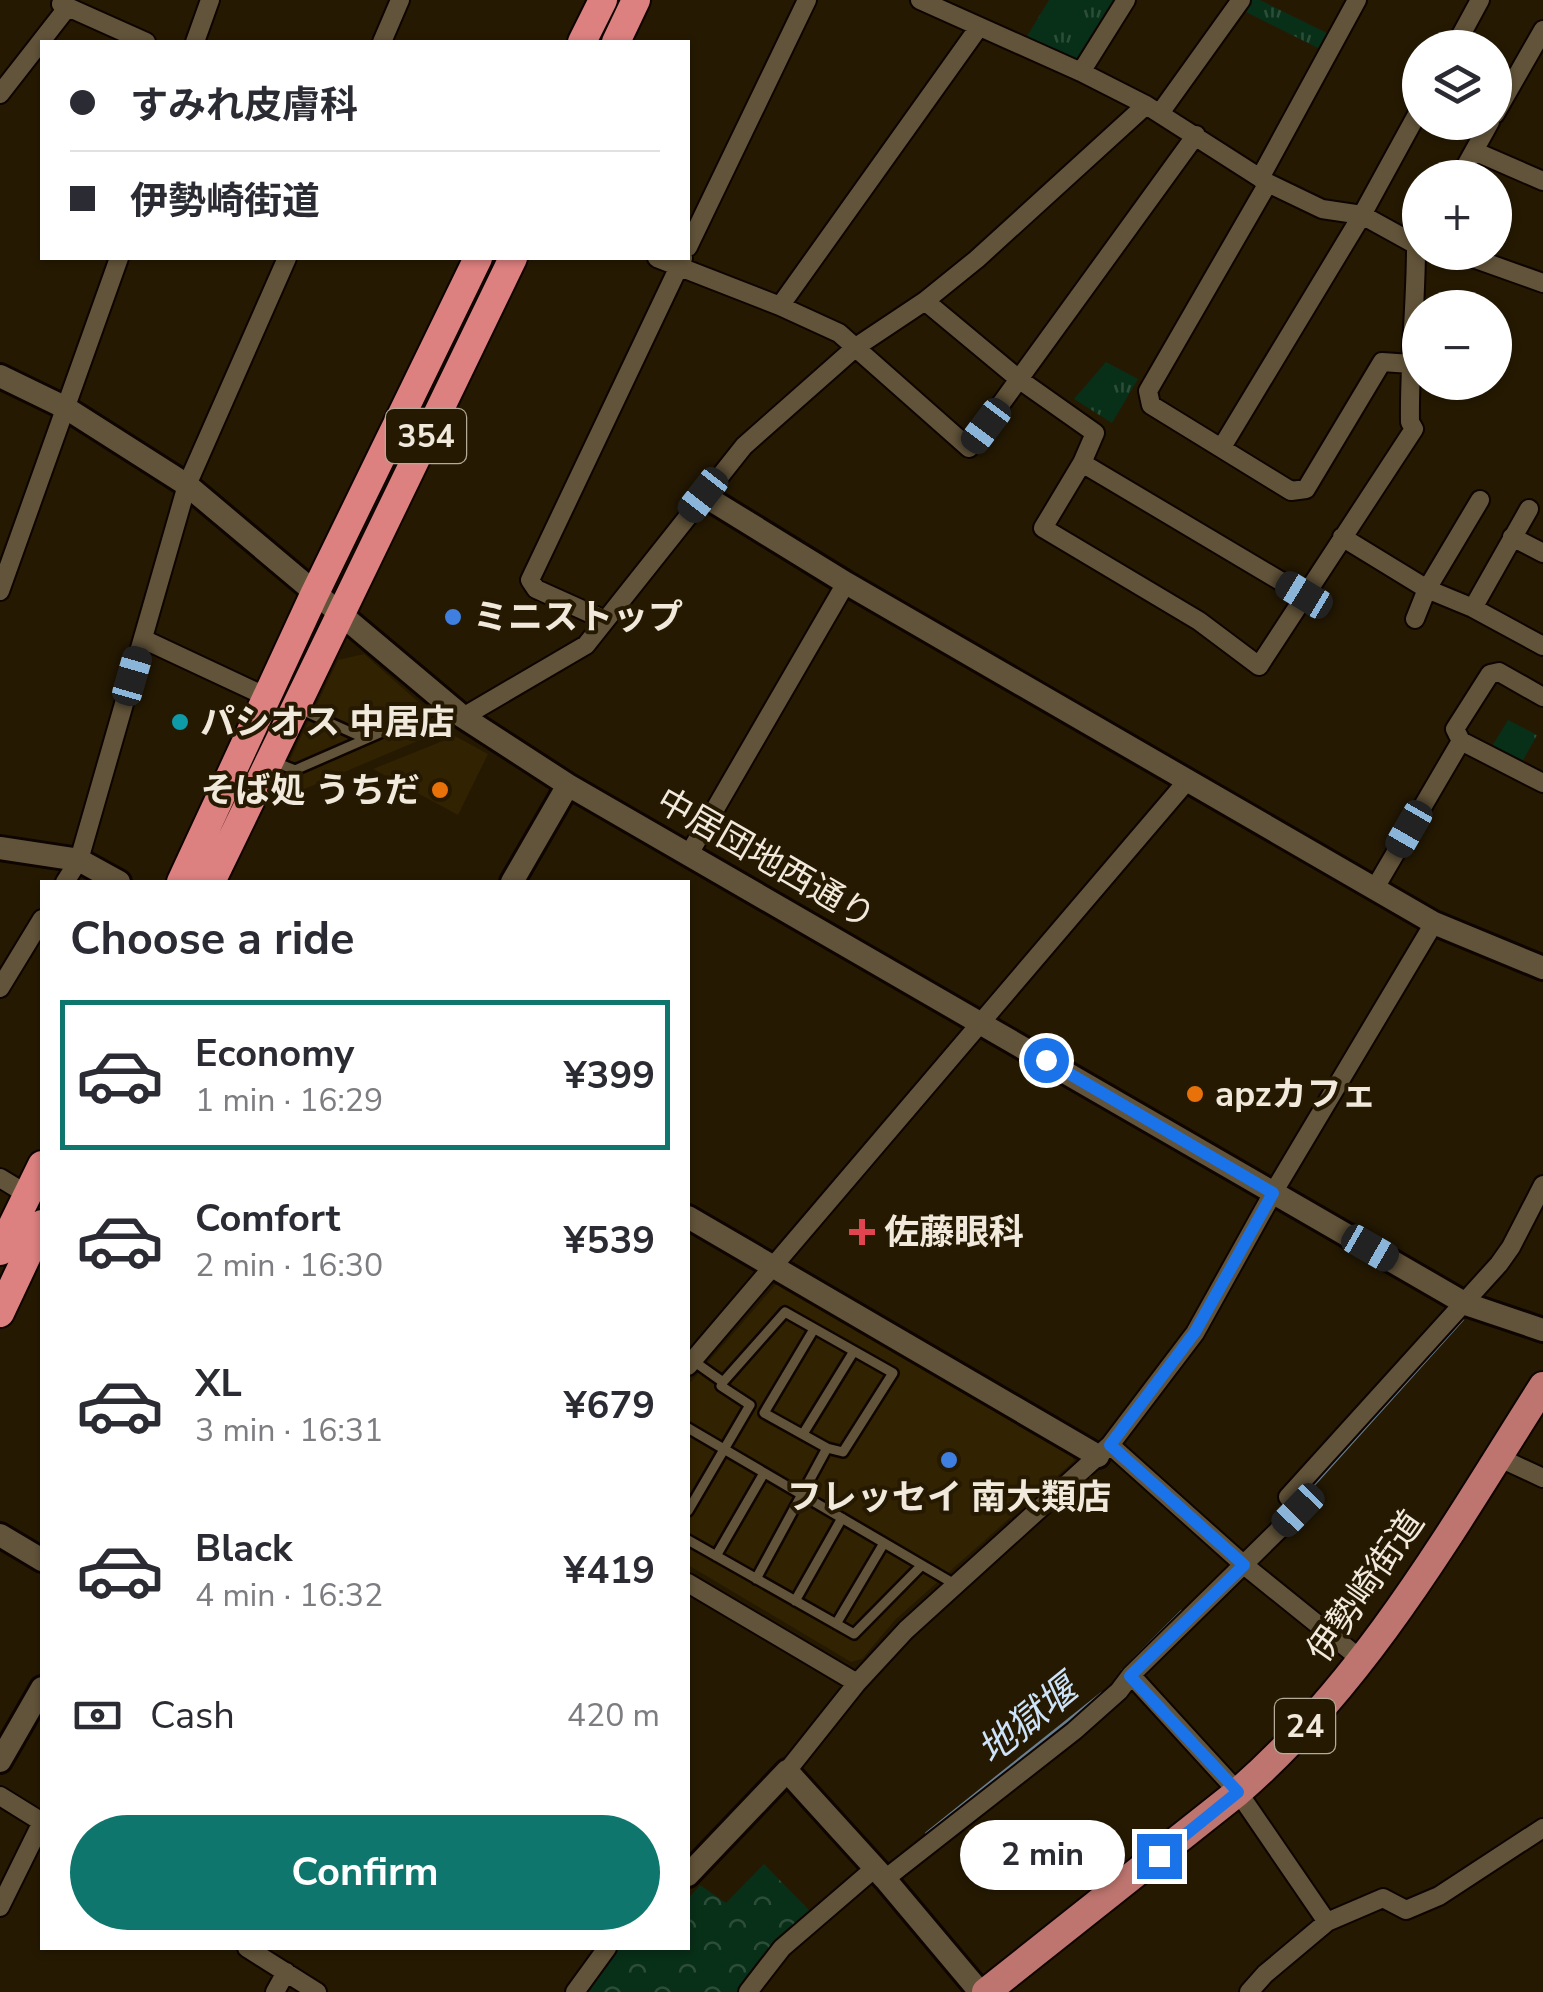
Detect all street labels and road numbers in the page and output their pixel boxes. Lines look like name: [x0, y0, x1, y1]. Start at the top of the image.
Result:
road number: 354: [386, 409, 466, 463]
street label: 中居団地西通り: [648, 777, 884, 940]
street label: 伊勢崎街道: [1296, 1501, 1435, 1671]
road number: 24: [1275, 1699, 1335, 1753]

